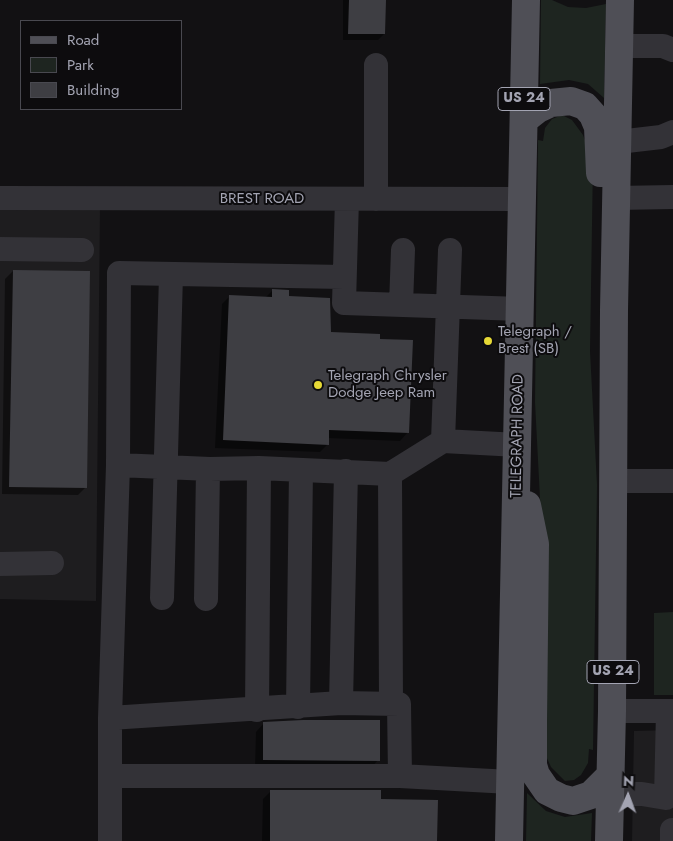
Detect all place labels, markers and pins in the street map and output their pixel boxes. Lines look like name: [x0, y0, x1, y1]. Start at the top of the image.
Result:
place label: Telegraph / Brest (SB): [498, 323, 572, 358]
marker: Telegraph / Brest (SB): [482, 335, 494, 347]
place label: Telegraph Chrysler Dodge Jeep Ram: [328, 367, 447, 402]
marker: Telegraph Chrysler Dodge Jeep Ram: [312, 379, 324, 391]

